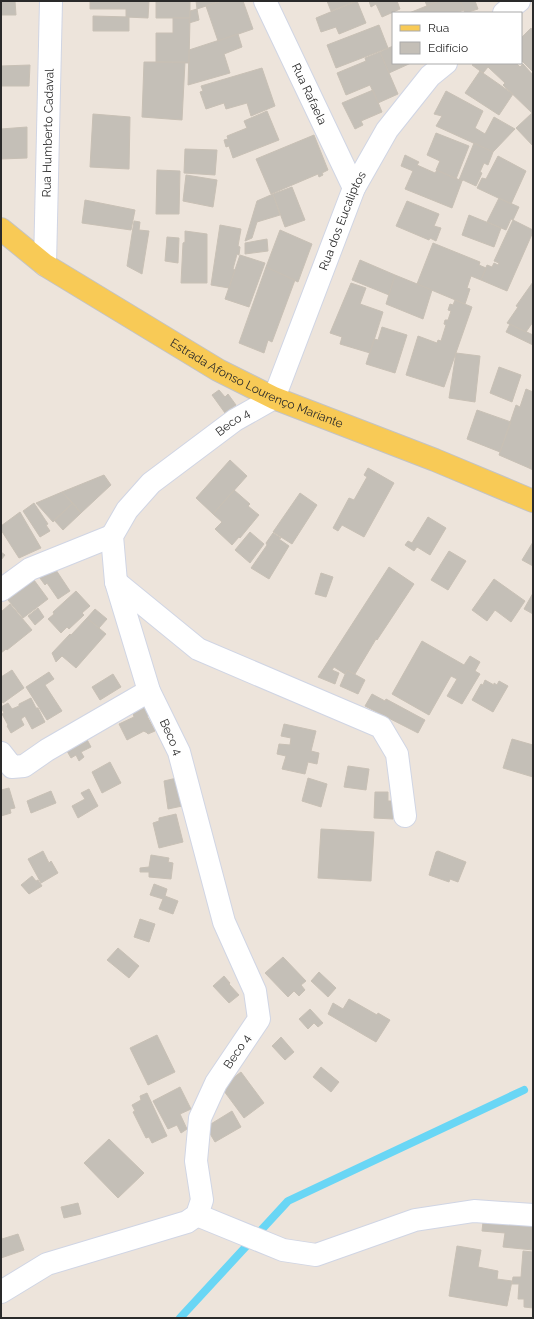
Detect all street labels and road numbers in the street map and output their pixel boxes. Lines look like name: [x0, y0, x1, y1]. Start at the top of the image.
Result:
street label: Rua Rafaela: [289, 61, 330, 127]
street label: Rua Humberto Cadaval: [40, 68, 56, 198]
street label: Rua dos Eucaliptos: [316, 169, 369, 272]
street label: Estrada Afonso Lourenço Mariante: [168, 336, 345, 431]
street label: Beco 4: [213, 406, 253, 439]
street label: Beco 4: [157, 717, 185, 758]
street label: Beco 4: [221, 1031, 254, 1071]

